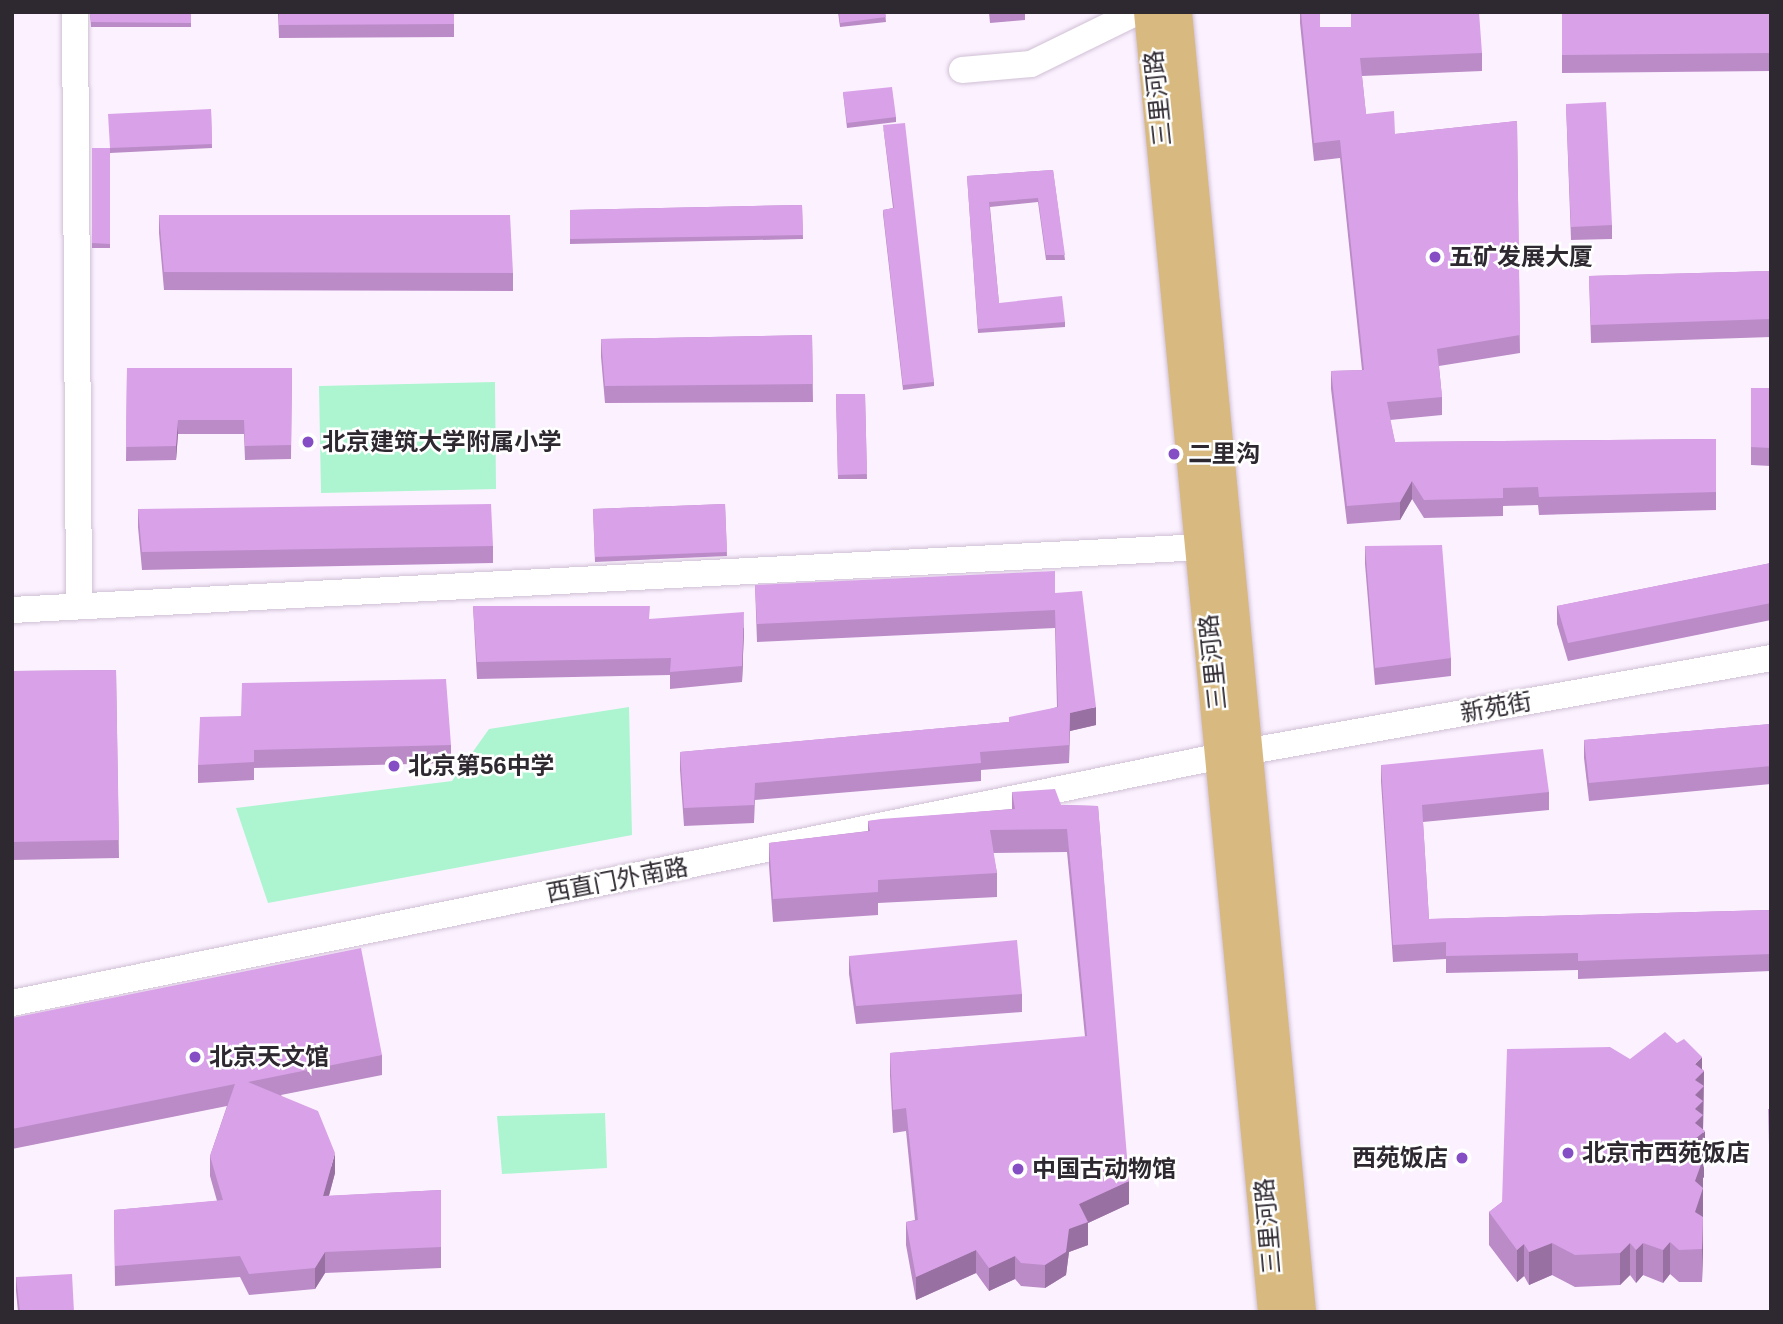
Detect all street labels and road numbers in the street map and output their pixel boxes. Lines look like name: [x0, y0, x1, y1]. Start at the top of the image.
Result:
street label: 三里河路: [1139, 49, 1177, 147]
street label: 三里河路: [1194, 613, 1232, 711]
street label: 新苑街: [1458, 687, 1534, 727]
street label: 西直门外南路: [544, 852, 690, 908]
street label: 三里河路: [1249, 1177, 1287, 1275]

